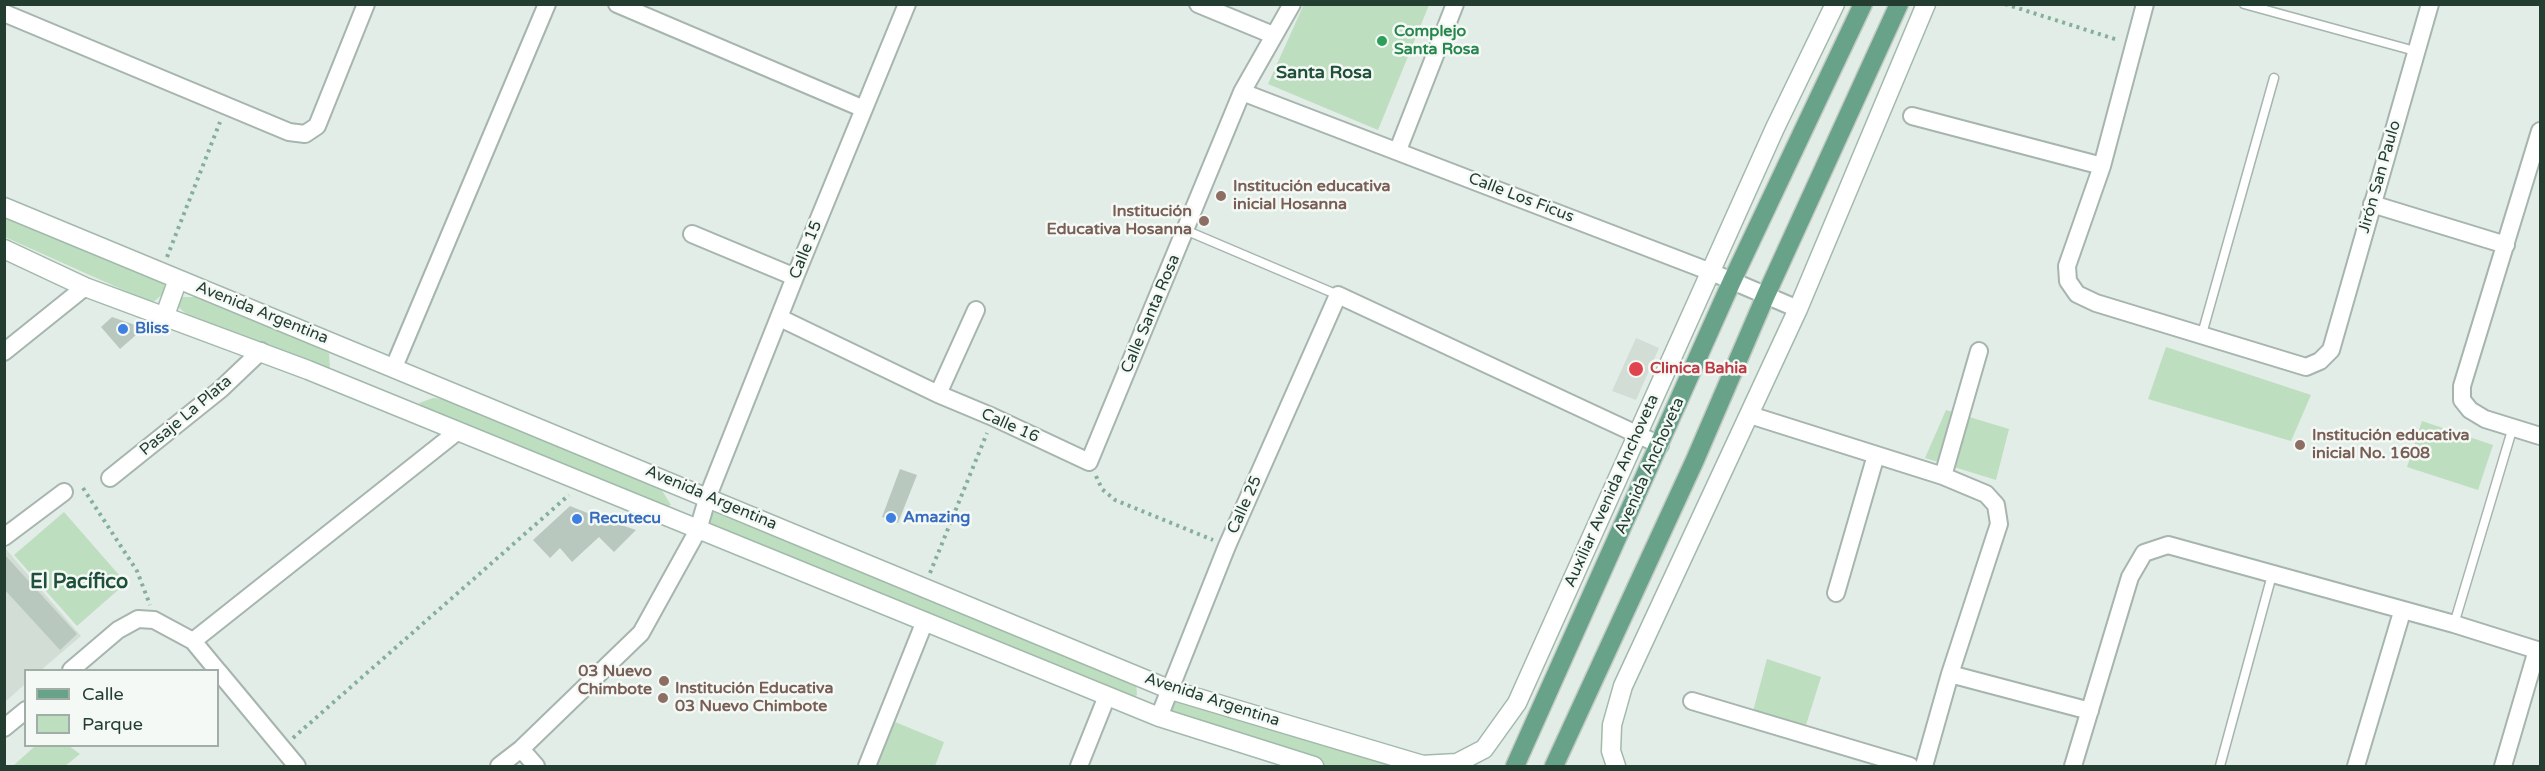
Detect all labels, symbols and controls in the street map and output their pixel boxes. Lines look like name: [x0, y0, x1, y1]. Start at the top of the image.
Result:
place label: Complejo Santa Rosa: [1394, 22, 1479, 60]
marker: Complejo Santa Rosa: [1375, 34, 1389, 48]
district label: Santa Rosa: [1276, 62, 1372, 84]
street label: Jirón San Paulo: [2355, 118, 2405, 236]
street label: Calle Los Ficus: [1465, 169, 1577, 227]
place label: Institución educativa inicial Hosanna: [1233, 177, 1391, 215]
marker: Institución educativa inicial Hosanna: [1214, 189, 1228, 203]
place label: Institución Educativa Hosanna: [1046, 202, 1192, 240]
marker: Institución Educativa Hosanna: [1197, 214, 1211, 228]
street label: Calle 15: [786, 218, 826, 282]
street label: Calle Santa Rosa: [1117, 252, 1185, 376]
street label: Avenida Argentina: [193, 278, 331, 348]
place label: Bliss: [135, 319, 169, 339]
marker: Bliss: [116, 322, 130, 336]
place label: Clinica Bahia: [1650, 359, 1747, 379]
marker: Clinica Bahia: [1627, 360, 1645, 378]
street label: Pasaje La Plata: [136, 372, 236, 460]
street label: Auxiliar Avenida Anchoveta: [1561, 392, 1663, 590]
street label: Avenida Anchoveta: [1611, 395, 1689, 537]
street label: Calle 16: [978, 405, 1042, 447]
place label: Institución educativa inicial No. 1608: [2312, 426, 2470, 464]
marker: Institución educativa inicial No. 1608: [2293, 438, 2307, 452]
street label: Avenida Argentina: [642, 462, 780, 534]
street label: Calle 25: [1224, 473, 1266, 537]
place label: Amazing: [903, 508, 970, 528]
place label: Recutecu: [589, 509, 661, 529]
marker: Amazing: [884, 511, 898, 525]
marker: Recutecu: [570, 512, 584, 526]
district label: El Pacífico: [30, 571, 128, 595]
place label: 03 Nuevo Chimbote: [578, 662, 652, 700]
legend: [24, 669, 219, 747]
street label: Avenida Argentina: [1142, 669, 1282, 731]
marker: 03 Nuevo Chimbote: [657, 674, 671, 688]
place label: Institución Educativa 03 Nuevo Chimbote: [675, 679, 833, 717]
text: Calle: [82, 683, 124, 705]
marker: Institución Educativa 03 Nuevo Chimbote: [656, 691, 670, 705]
text: Parque: [82, 713, 143, 735]

